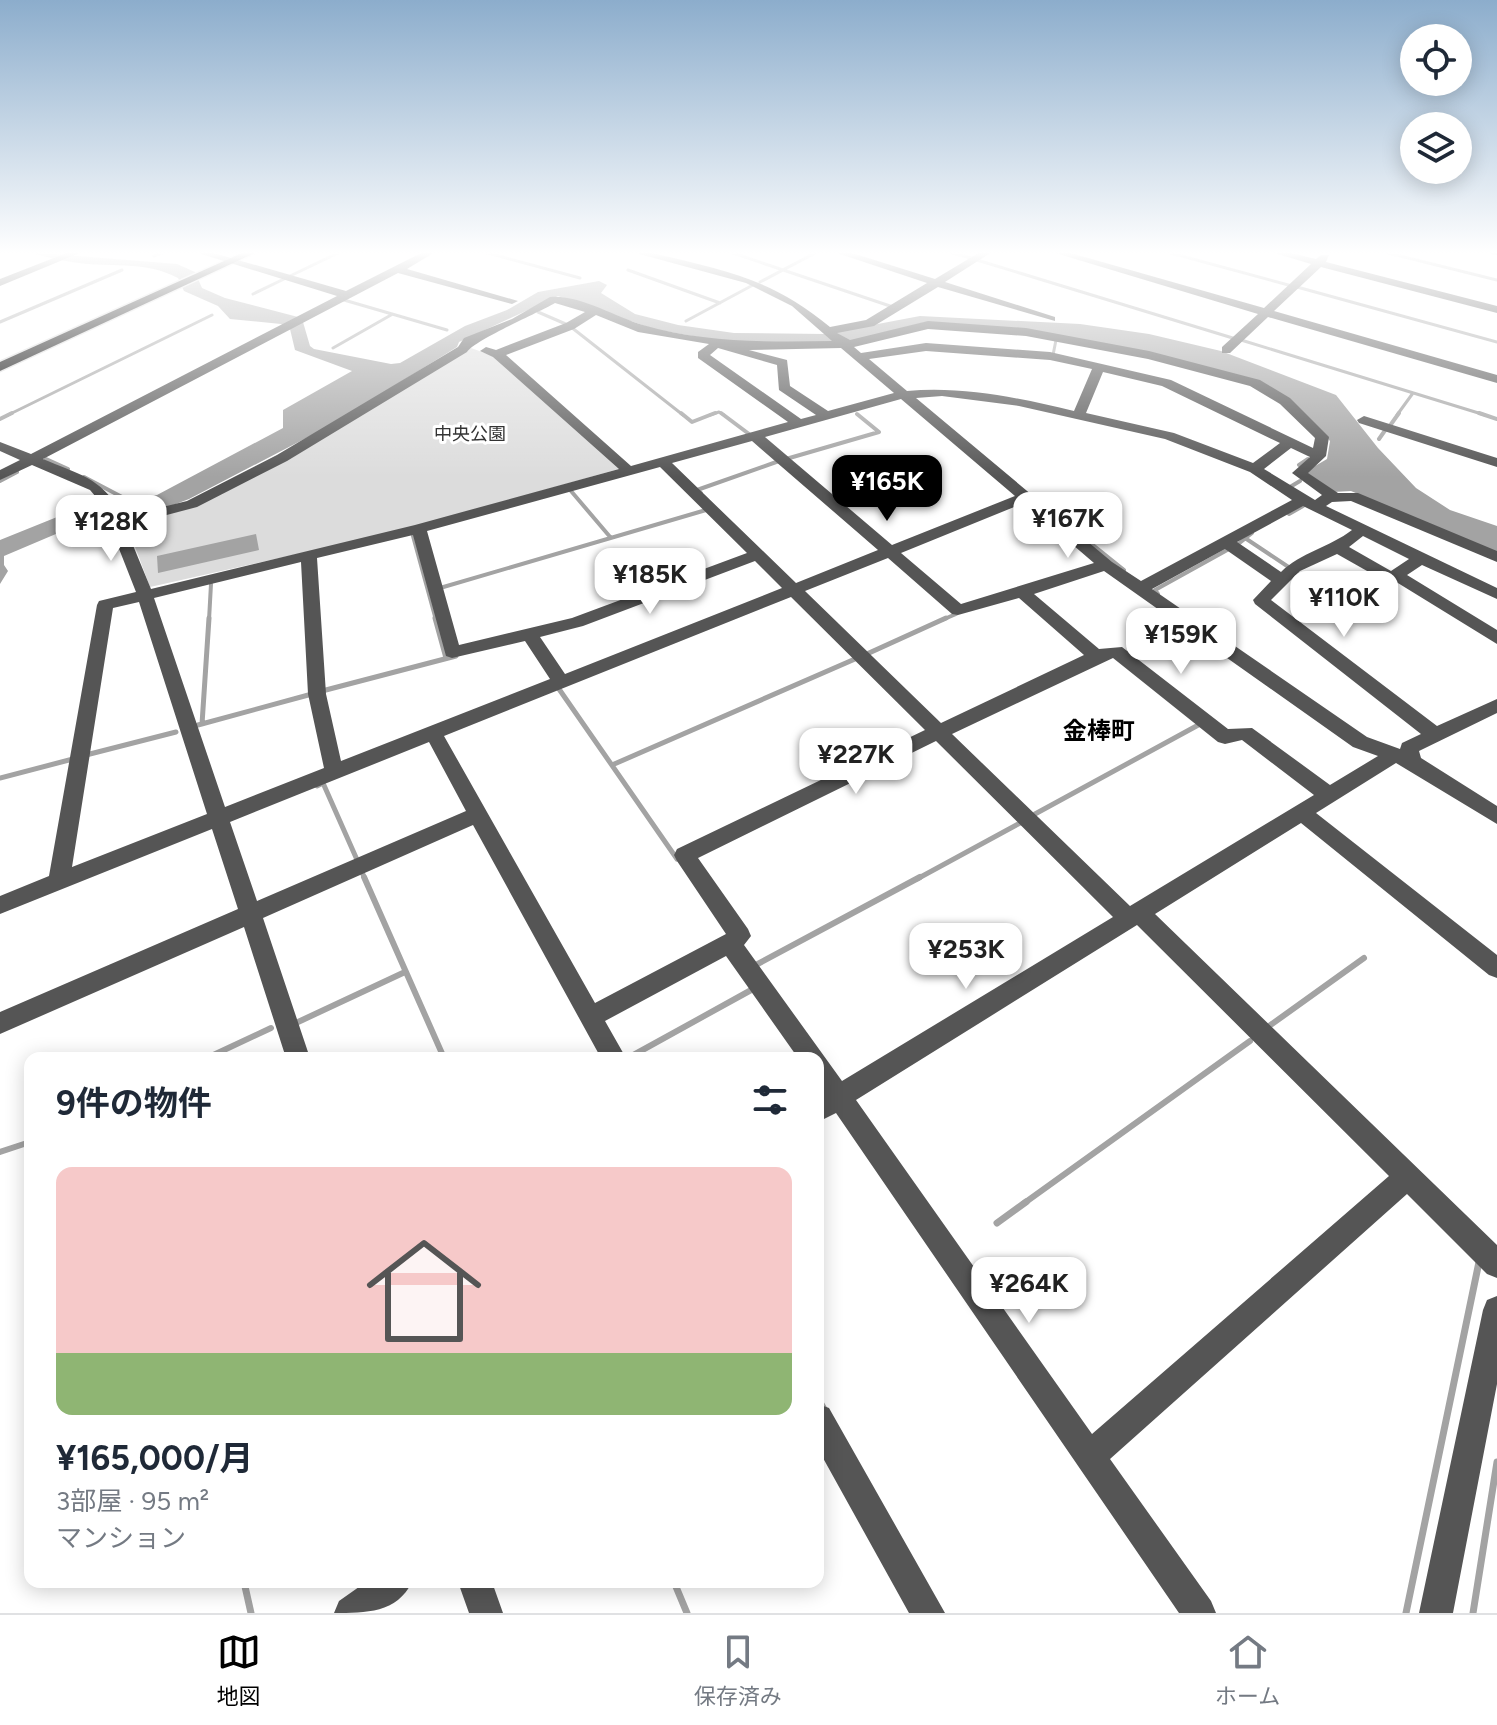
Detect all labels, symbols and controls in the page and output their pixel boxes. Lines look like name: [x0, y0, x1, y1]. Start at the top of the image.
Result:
map controls: [1400, 24, 1472, 184]
button: locate: [1400, 24, 1472, 96]
button: layers: [1400, 112, 1472, 184]
park label: 中央公園: [434, 423, 506, 445]
pin: ¥165K: [831, 455, 943, 523]
text: ¥165K: [850, 465, 924, 497]
pin: ¥167K: [1012, 492, 1124, 560]
pin: ¥128K: [55, 495, 167, 563]
text: ¥167K: [1031, 502, 1105, 534]
text: ¥128K: [74, 505, 148, 537]
pin: ¥185K: [594, 548, 706, 616]
text: ¥185K: [613, 558, 687, 590]
pin: ¥110K: [1288, 571, 1400, 639]
text: ¥110K: [1308, 581, 1380, 613]
pin: ¥159K: [1125, 608, 1237, 676]
text: ¥159K: [1144, 618, 1218, 650]
district label: 金棒町: [1063, 716, 1135, 745]
pin: ¥227K: [800, 728, 912, 796]
text: ¥227K: [817, 738, 895, 770]
pin: ¥253K: [910, 923, 1022, 991]
text: ¥253K: [927, 933, 1005, 965]
icon: filters: [748, 1078, 792, 1122]
text: 9件の物件: [56, 1083, 212, 1124]
icon: home: [352, 1219, 496, 1363]
pin: ¥264K: [973, 1257, 1085, 1325]
text: ¥264K: [989, 1267, 1069, 1299]
text: ¥165,000/月: [56, 1438, 254, 1479]
text: 3部屋 · 95 m²: [56, 1485, 209, 1517]
text: マンション: [56, 1522, 186, 1554]
tab: 地図: [217, 1630, 261, 1710]
tab: 保存済み: [694, 1630, 782, 1710]
tab: ホーム: [1215, 1630, 1280, 1710]

